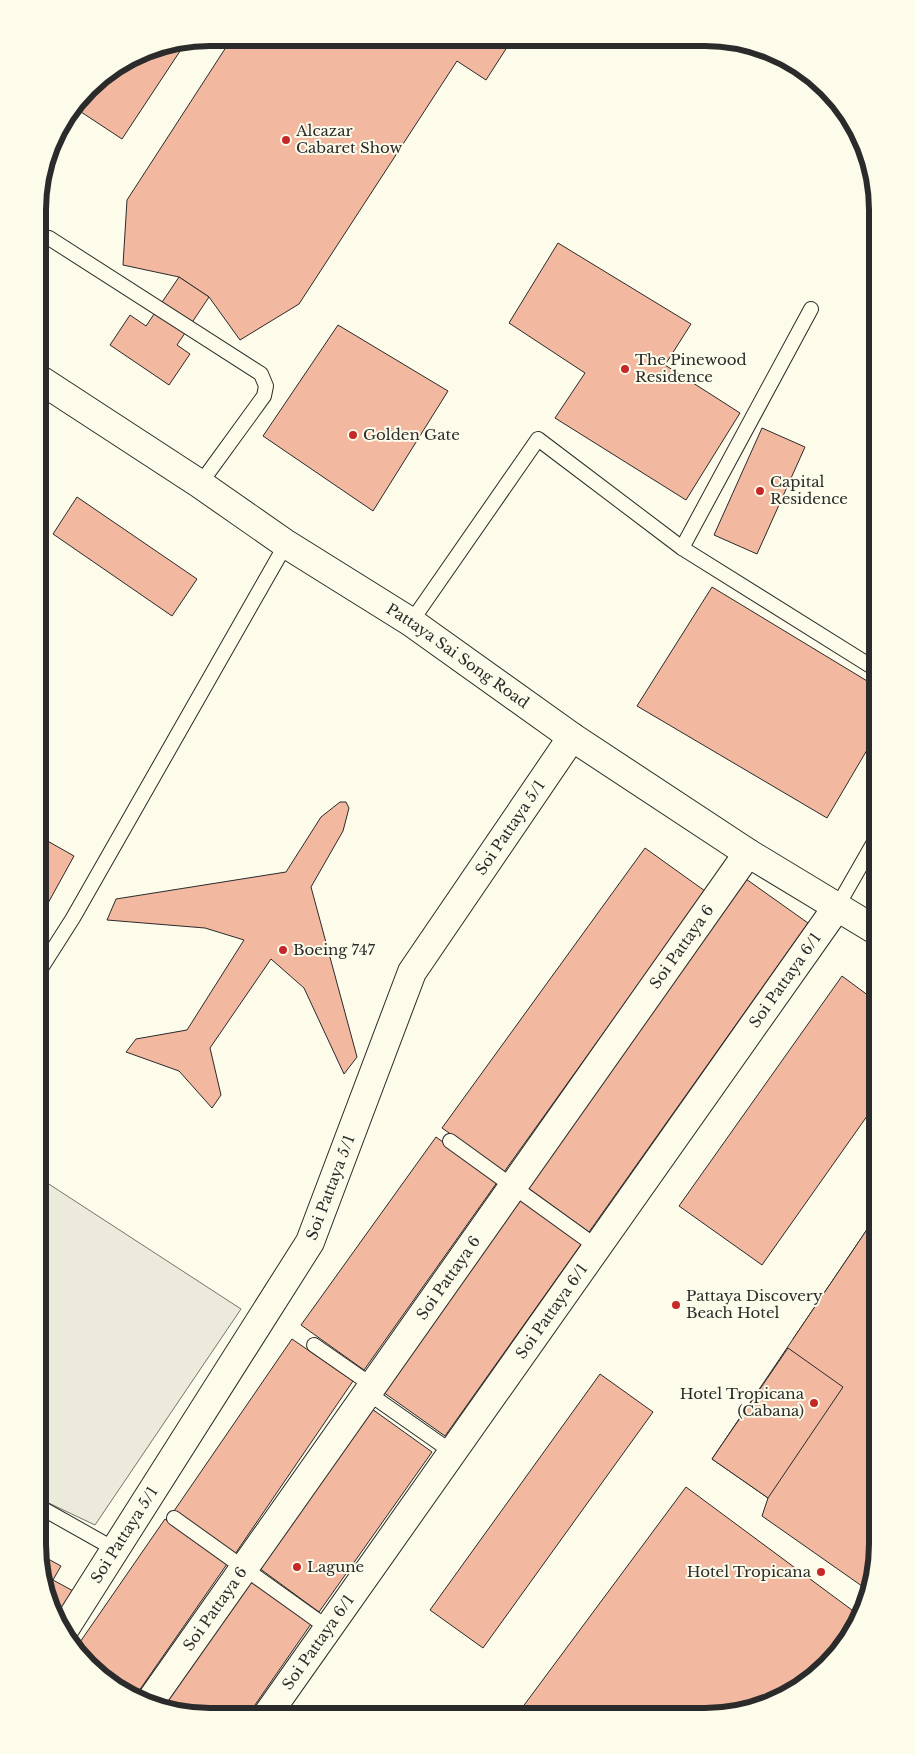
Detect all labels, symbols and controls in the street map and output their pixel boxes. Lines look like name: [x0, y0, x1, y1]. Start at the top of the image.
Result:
place label: Alcazar Cabaret Show: [295, 121, 403, 157]
marker: Alcazar Cabaret Show: [280, 134, 292, 146]
place label: The Pinewood Residence: [635, 350, 747, 386]
marker: The Pinewood Residence: [619, 363, 631, 375]
place label: Golden Gate: [363, 425, 460, 444]
marker: Golden Gate: [347, 429, 359, 441]
place label: Capital Residence: [770, 472, 848, 508]
marker: Capital Residence: [754, 485, 766, 497]
street label: Pattaya Sai Song Road: [383, 599, 533, 712]
street label: Soi Pattaya 5/1: [471, 776, 549, 879]
street label: Soi Pattaya 6: [645, 901, 718, 992]
street label: Soi Pattaya 6/1: [745, 929, 825, 1031]
place label: Boeing 747: [293, 940, 376, 959]
marker: Boeing 747: [277, 944, 289, 956]
street label: Soi Pattaya 5/1: [302, 1132, 359, 1243]
street label: Soi Pattaya 6: [412, 1232, 484, 1323]
street label: Soi Pattaya 6/1: [511, 1260, 591, 1362]
place label: Pattaya Discovery Beach Hotel: [686, 1286, 823, 1322]
marker: Pattaya Discovery Beach Hotel: [670, 1299, 682, 1311]
place label: Hotel Tropicana (Cabana): [680, 1384, 805, 1420]
marker: Hotel Tropicana (Cabana): [808, 1397, 820, 1409]
street label: Soi Pattaya 5/1: [86, 1483, 162, 1587]
place label: Lagune: [307, 1557, 364, 1576]
marker: Lagune: [291, 1561, 303, 1573]
place label: Hotel Tropicana: [687, 1562, 812, 1581]
street label: Soi Pattaya 6: [179, 1563, 251, 1654]
marker: Hotel Tropicana: [815, 1566, 827, 1578]
street label: Soi Pattaya 6/1: [278, 1591, 358, 1693]

